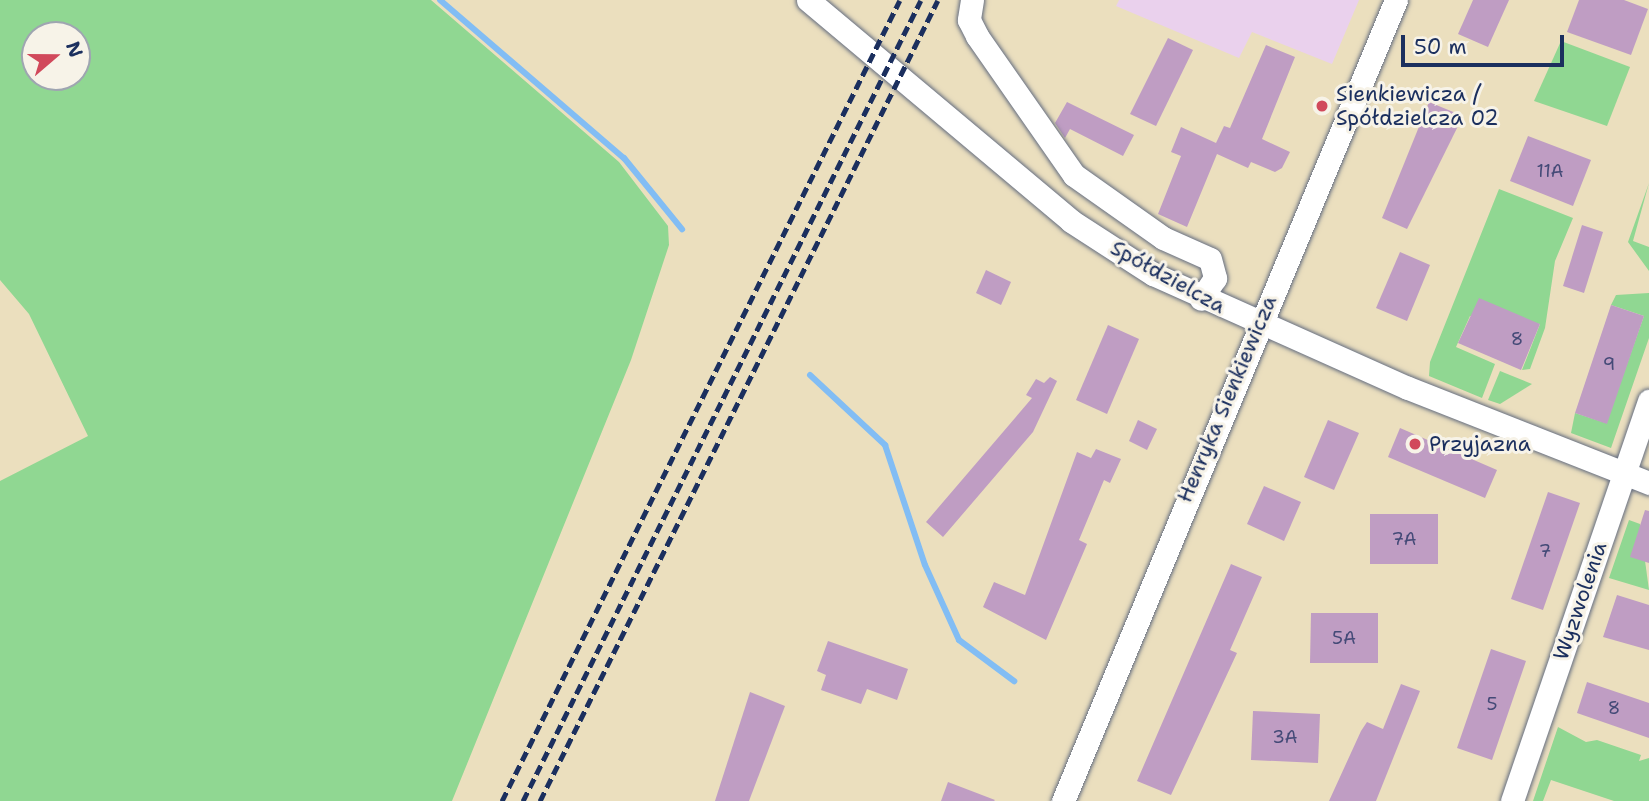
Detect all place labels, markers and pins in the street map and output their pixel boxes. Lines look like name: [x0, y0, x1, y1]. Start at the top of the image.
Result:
place label: Sienkiewicza / Spółdzielcza 02: [1336, 81, 1499, 131]
marker: Sienkiewicza / Spółdzielcza 02: [1314, 98, 1330, 114]
place label: Przyjazna: [1429, 431, 1531, 457]
marker: Przyjazna: [1407, 436, 1423, 452]

